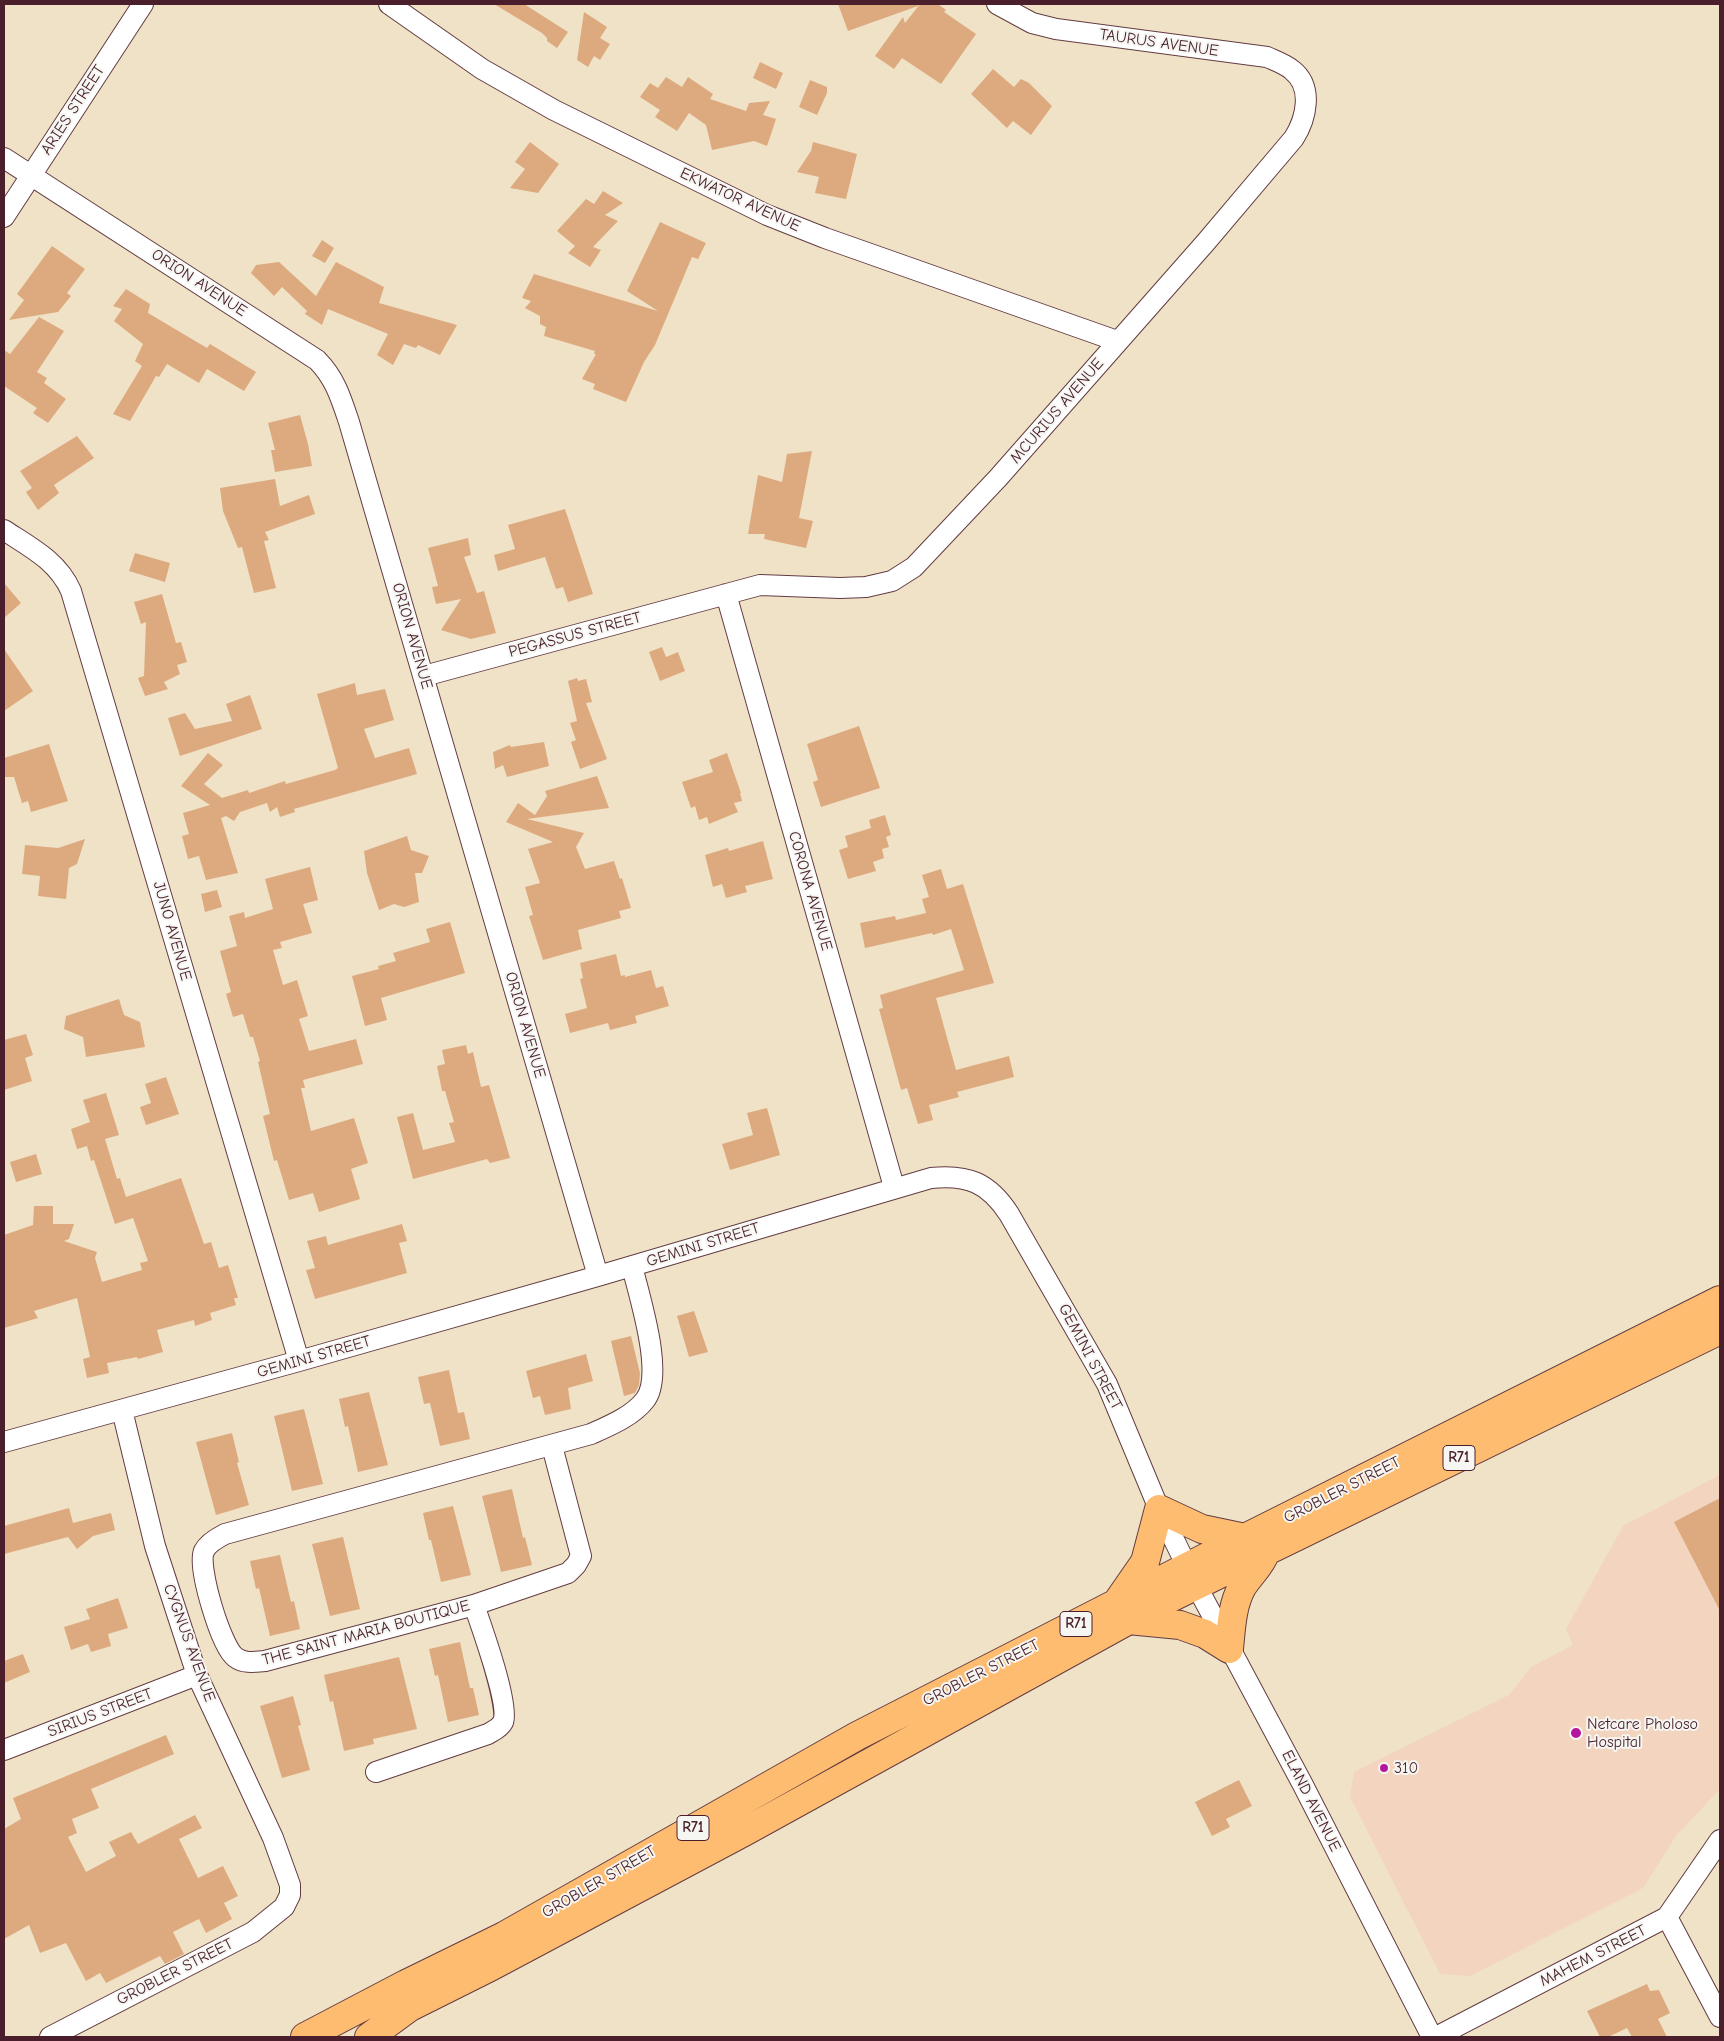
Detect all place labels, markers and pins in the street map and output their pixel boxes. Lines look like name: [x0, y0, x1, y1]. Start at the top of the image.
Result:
place label: Netcare Pholoso Hospital: [1587, 1714, 1698, 1752]
marker: Netcare Pholoso Hospital: [1569, 1726, 1583, 1740]
place label: 310: [1394, 1758, 1418, 1778]
marker: 310: [1378, 1762, 1390, 1774]

